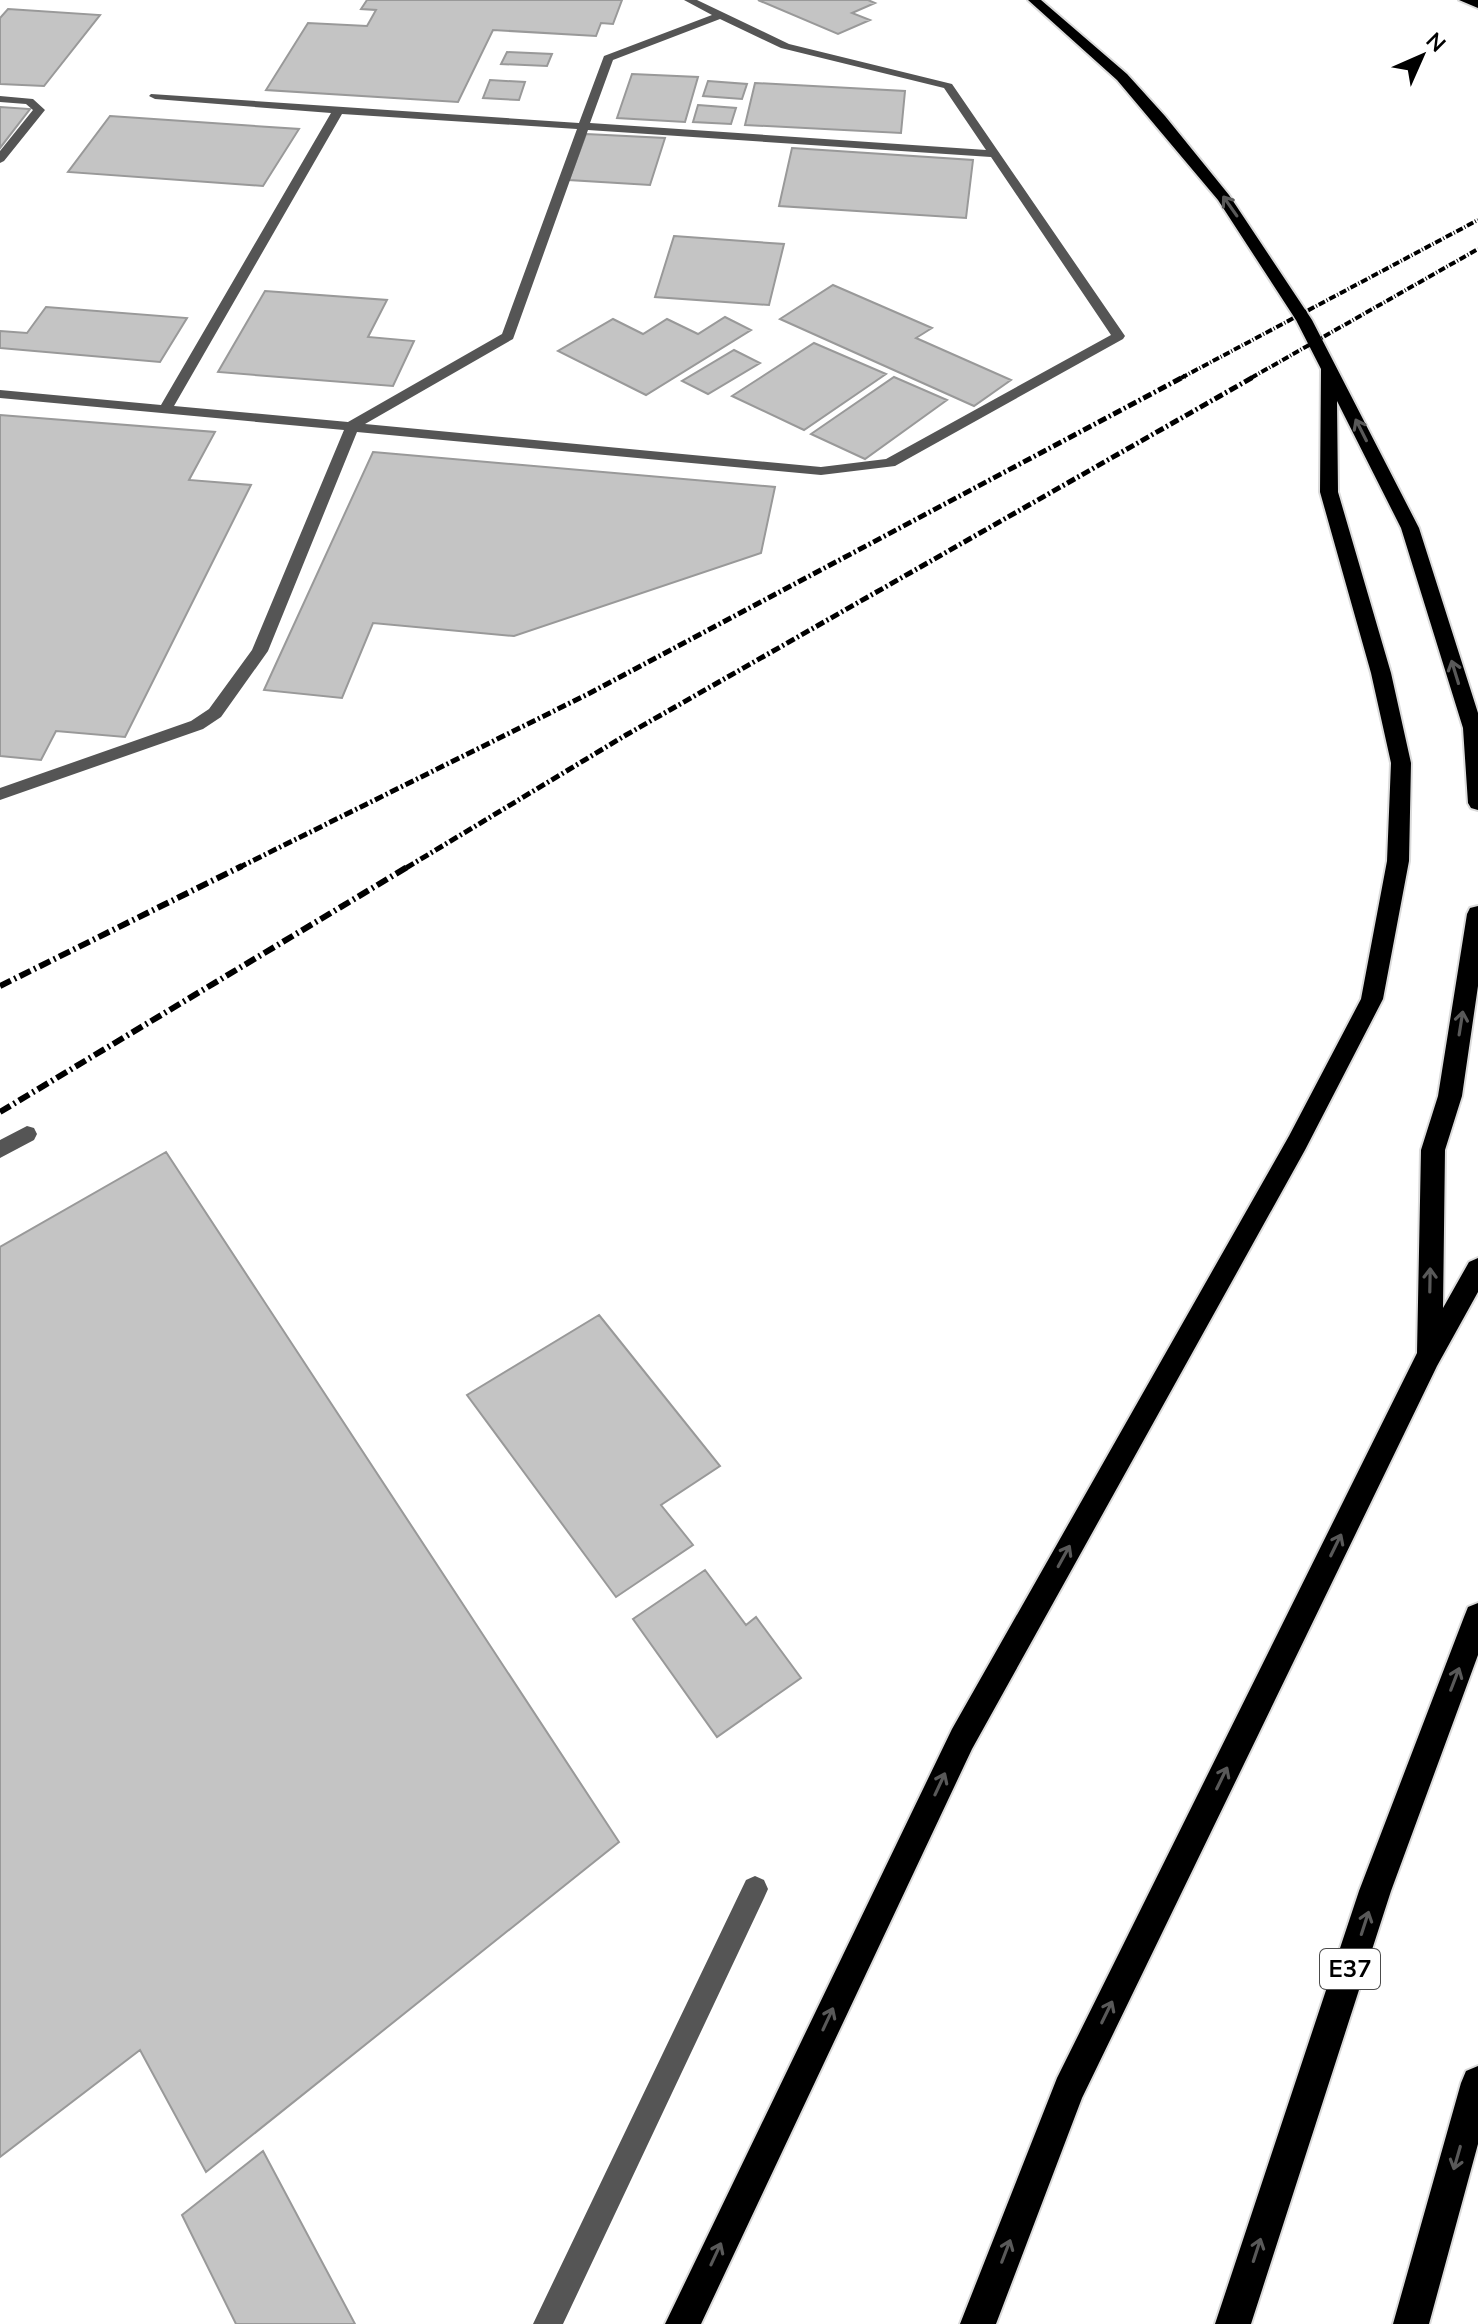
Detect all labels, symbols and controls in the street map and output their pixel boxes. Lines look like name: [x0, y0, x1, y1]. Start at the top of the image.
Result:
north arrow: [1382, 16, 1462, 96]
text: N: [1419, 26, 1452, 59]
one-way arrow: [1222, 196, 1238, 218]
one-way arrow: [1353, 419, 1368, 443]
one-way arrow: [1447, 659, 1462, 684]
one-way arrow: [1454, 1011, 1469, 1036]
one-way arrow: [1423, 1267, 1438, 1294]
one-way arrow: [1330, 1534, 1345, 1557]
one-way arrow: [1057, 1545, 1073, 1568]
one-way arrow: [1449, 1667, 1463, 1692]
one-way arrow: [1215, 1767, 1230, 1791]
one-way arrow: [933, 1772, 948, 1796]
one-way arrow: [1358, 1911, 1373, 1936]
road number: E37: [1320, 1949, 1380, 1989]
one-way arrow: [1100, 2000, 1115, 2024]
one-way arrow: [821, 2007, 836, 2031]
one-way arrow: [1449, 2144, 1464, 2170]
one-way arrow: [1251, 2238, 1266, 2263]
one-way arrow: [1000, 2239, 1015, 2264]
one-way arrow: [709, 2242, 724, 2266]

